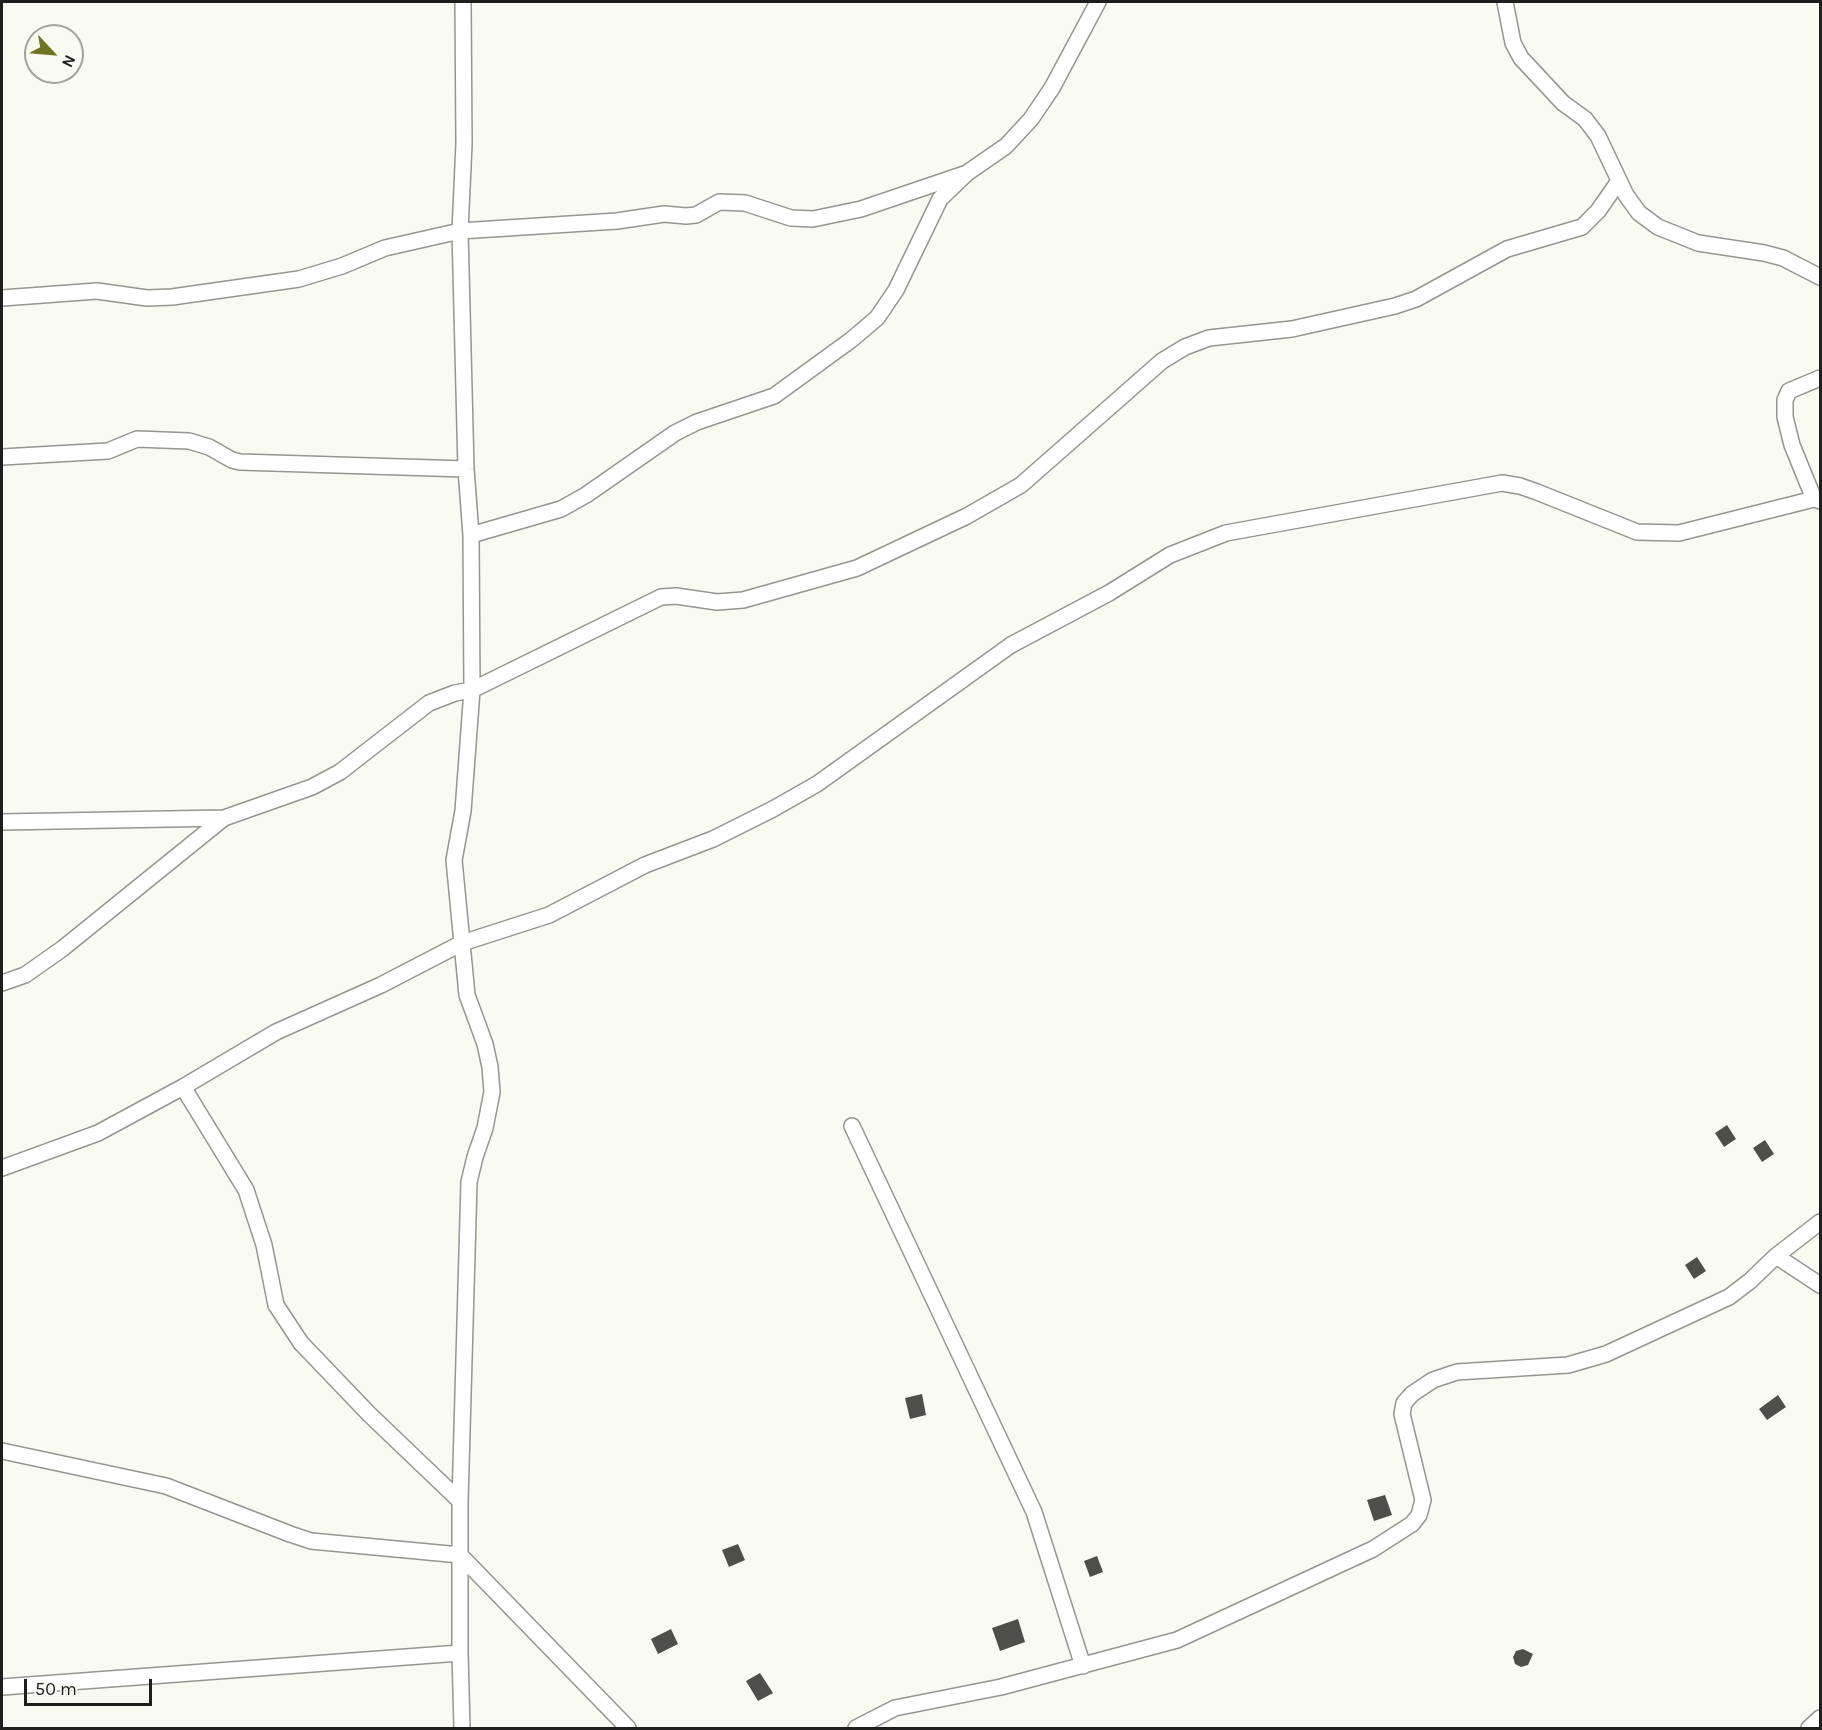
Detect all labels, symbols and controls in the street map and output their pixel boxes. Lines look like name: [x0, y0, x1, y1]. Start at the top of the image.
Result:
north arrow: [24, 24, 84, 84]
text: N: [58, 52, 80, 71]
scale bar: [27, 1667, 154, 1705]
text: 50 m: [35, 1678, 77, 1700]

